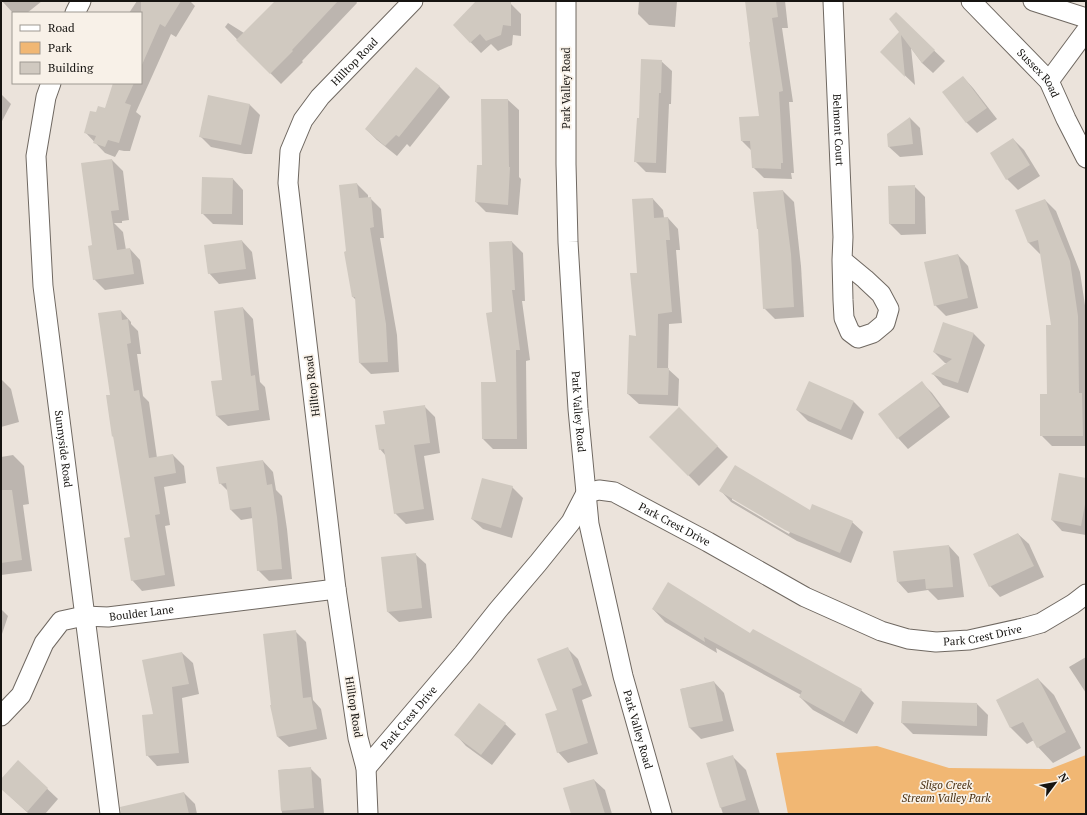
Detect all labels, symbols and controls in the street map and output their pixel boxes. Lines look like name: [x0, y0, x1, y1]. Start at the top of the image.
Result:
legend: [12, 12, 142, 84]
text: Road: [48, 20, 75, 35]
street label: Hilltop Road: [328, 35, 381, 89]
text: Park: [48, 40, 73, 55]
street label: Sussex Road: [1014, 45, 1062, 100]
street label: Park Valley Road: [559, 47, 573, 129]
text: Building: [48, 60, 94, 75]
street label: Belmont Court: [830, 94, 847, 166]
street label: Hilltop Road: [301, 355, 323, 417]
street label: Park Valley Road: [569, 371, 589, 453]
street label: Sunnyside Road: [52, 409, 76, 488]
street label: Park Crest Drive: [636, 499, 713, 549]
street label: Boulder Lane: [109, 602, 175, 624]
street label: Park Crest Drive: [943, 621, 1023, 649]
street label: Hilltop Road: [342, 676, 366, 738]
street label: Park Crest Drive: [378, 683, 440, 753]
street label: Park Valley Road: [620, 688, 656, 770]
north arrow: [1035, 763, 1075, 803]
text: N: [1055, 770, 1072, 786]
park label: Sligo Creek Stream Valley Park: [901, 778, 991, 805]

